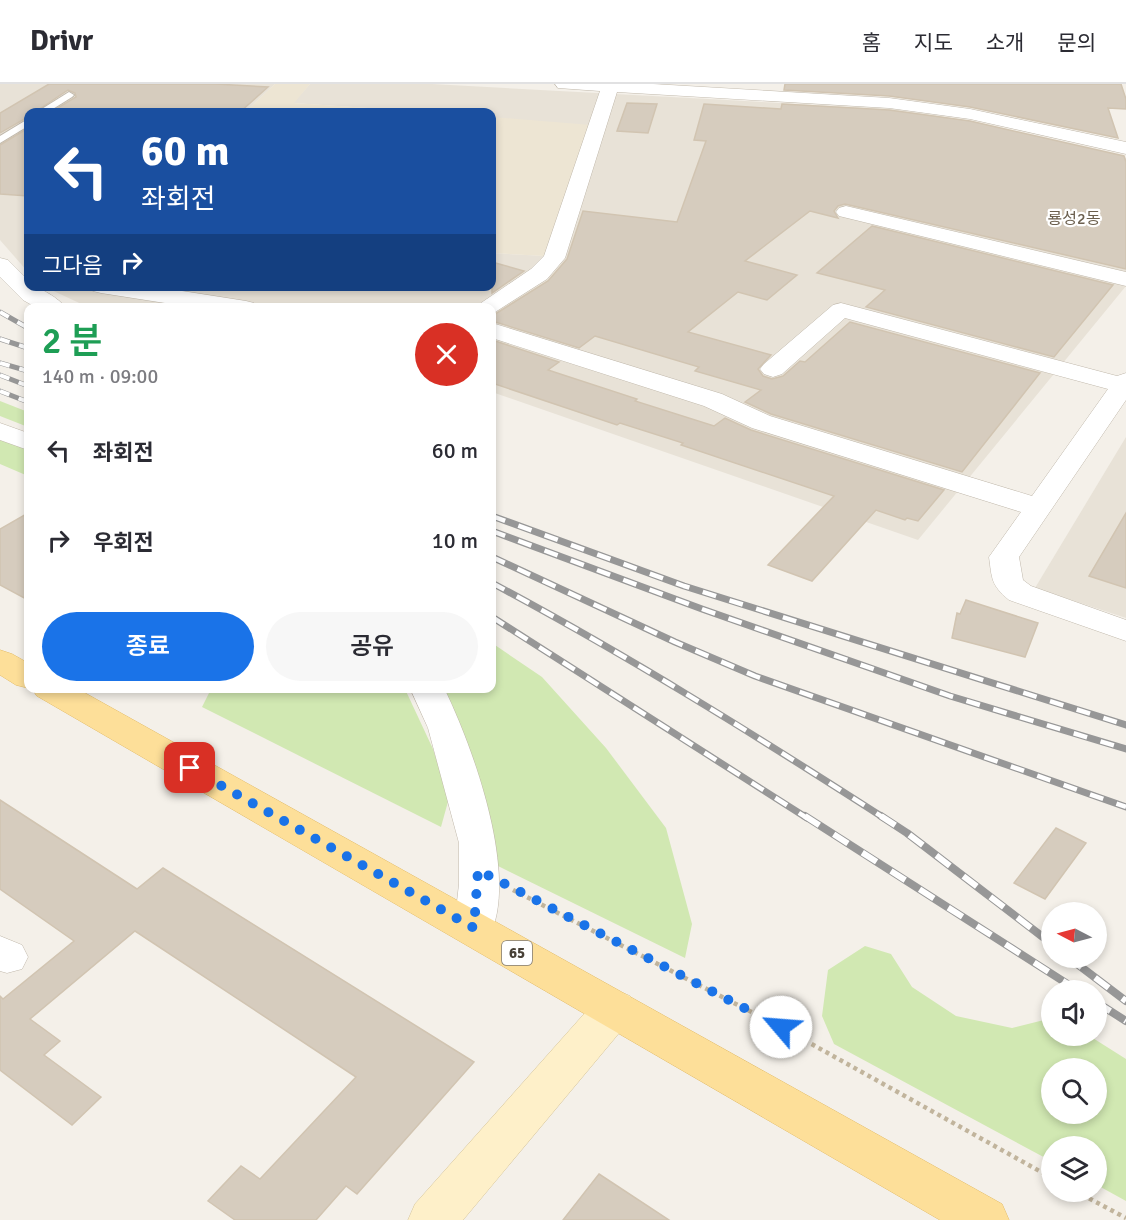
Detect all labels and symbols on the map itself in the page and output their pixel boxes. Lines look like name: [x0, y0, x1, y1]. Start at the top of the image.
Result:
district label: 룡성2동: [1048, 209, 1101, 229]
pin: [164, 742, 215, 793]
north arrow: [1041, 902, 1107, 968]
road number: 65: [502, 941, 532, 965]
position arrow: [749, 995, 813, 1059]

